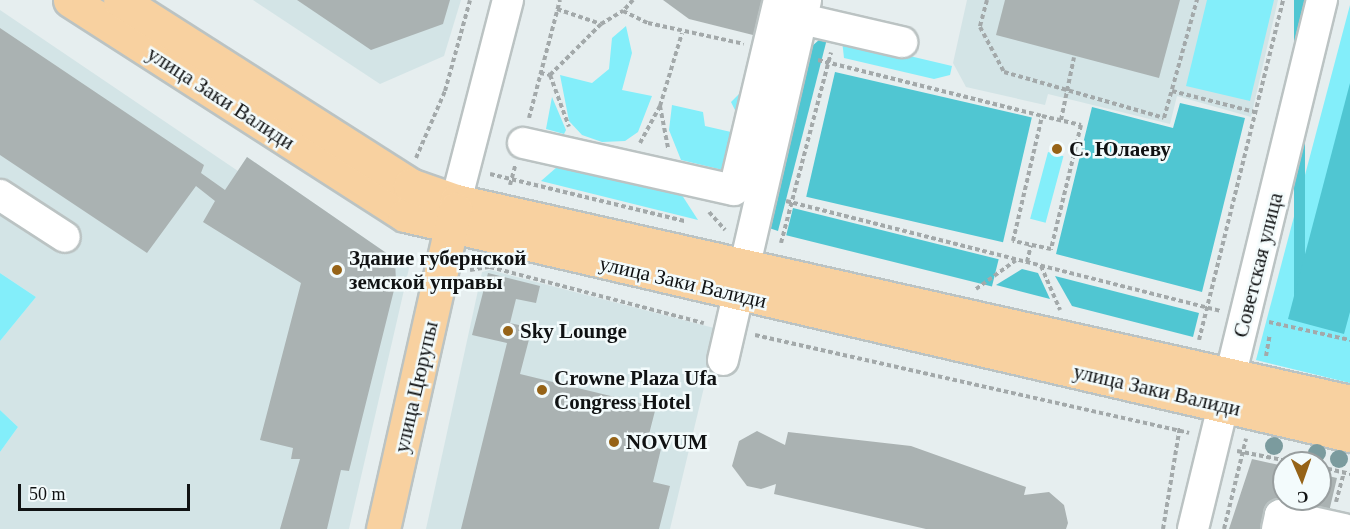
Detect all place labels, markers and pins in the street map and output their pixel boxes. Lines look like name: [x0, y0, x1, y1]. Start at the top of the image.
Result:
place label: С. Юлаеву: [1069, 136, 1171, 162]
marker: С. Юлаеву: [1050, 142, 1064, 156]
place label: Здание губернской земской управы: [349, 245, 526, 295]
marker: Здание губернской земской управы: [330, 263, 344, 277]
place label: Sky Lounge: [520, 318, 627, 344]
marker: Sky Lounge: [501, 324, 515, 338]
place label: Crowne Plaza Ufa Congress Hotel: [554, 365, 717, 415]
marker: Crowne Plaza Ufa Congress Hotel: [535, 383, 549, 397]
place label: NOVUM: [626, 429, 708, 455]
marker: NOVUM: [607, 435, 621, 449]

